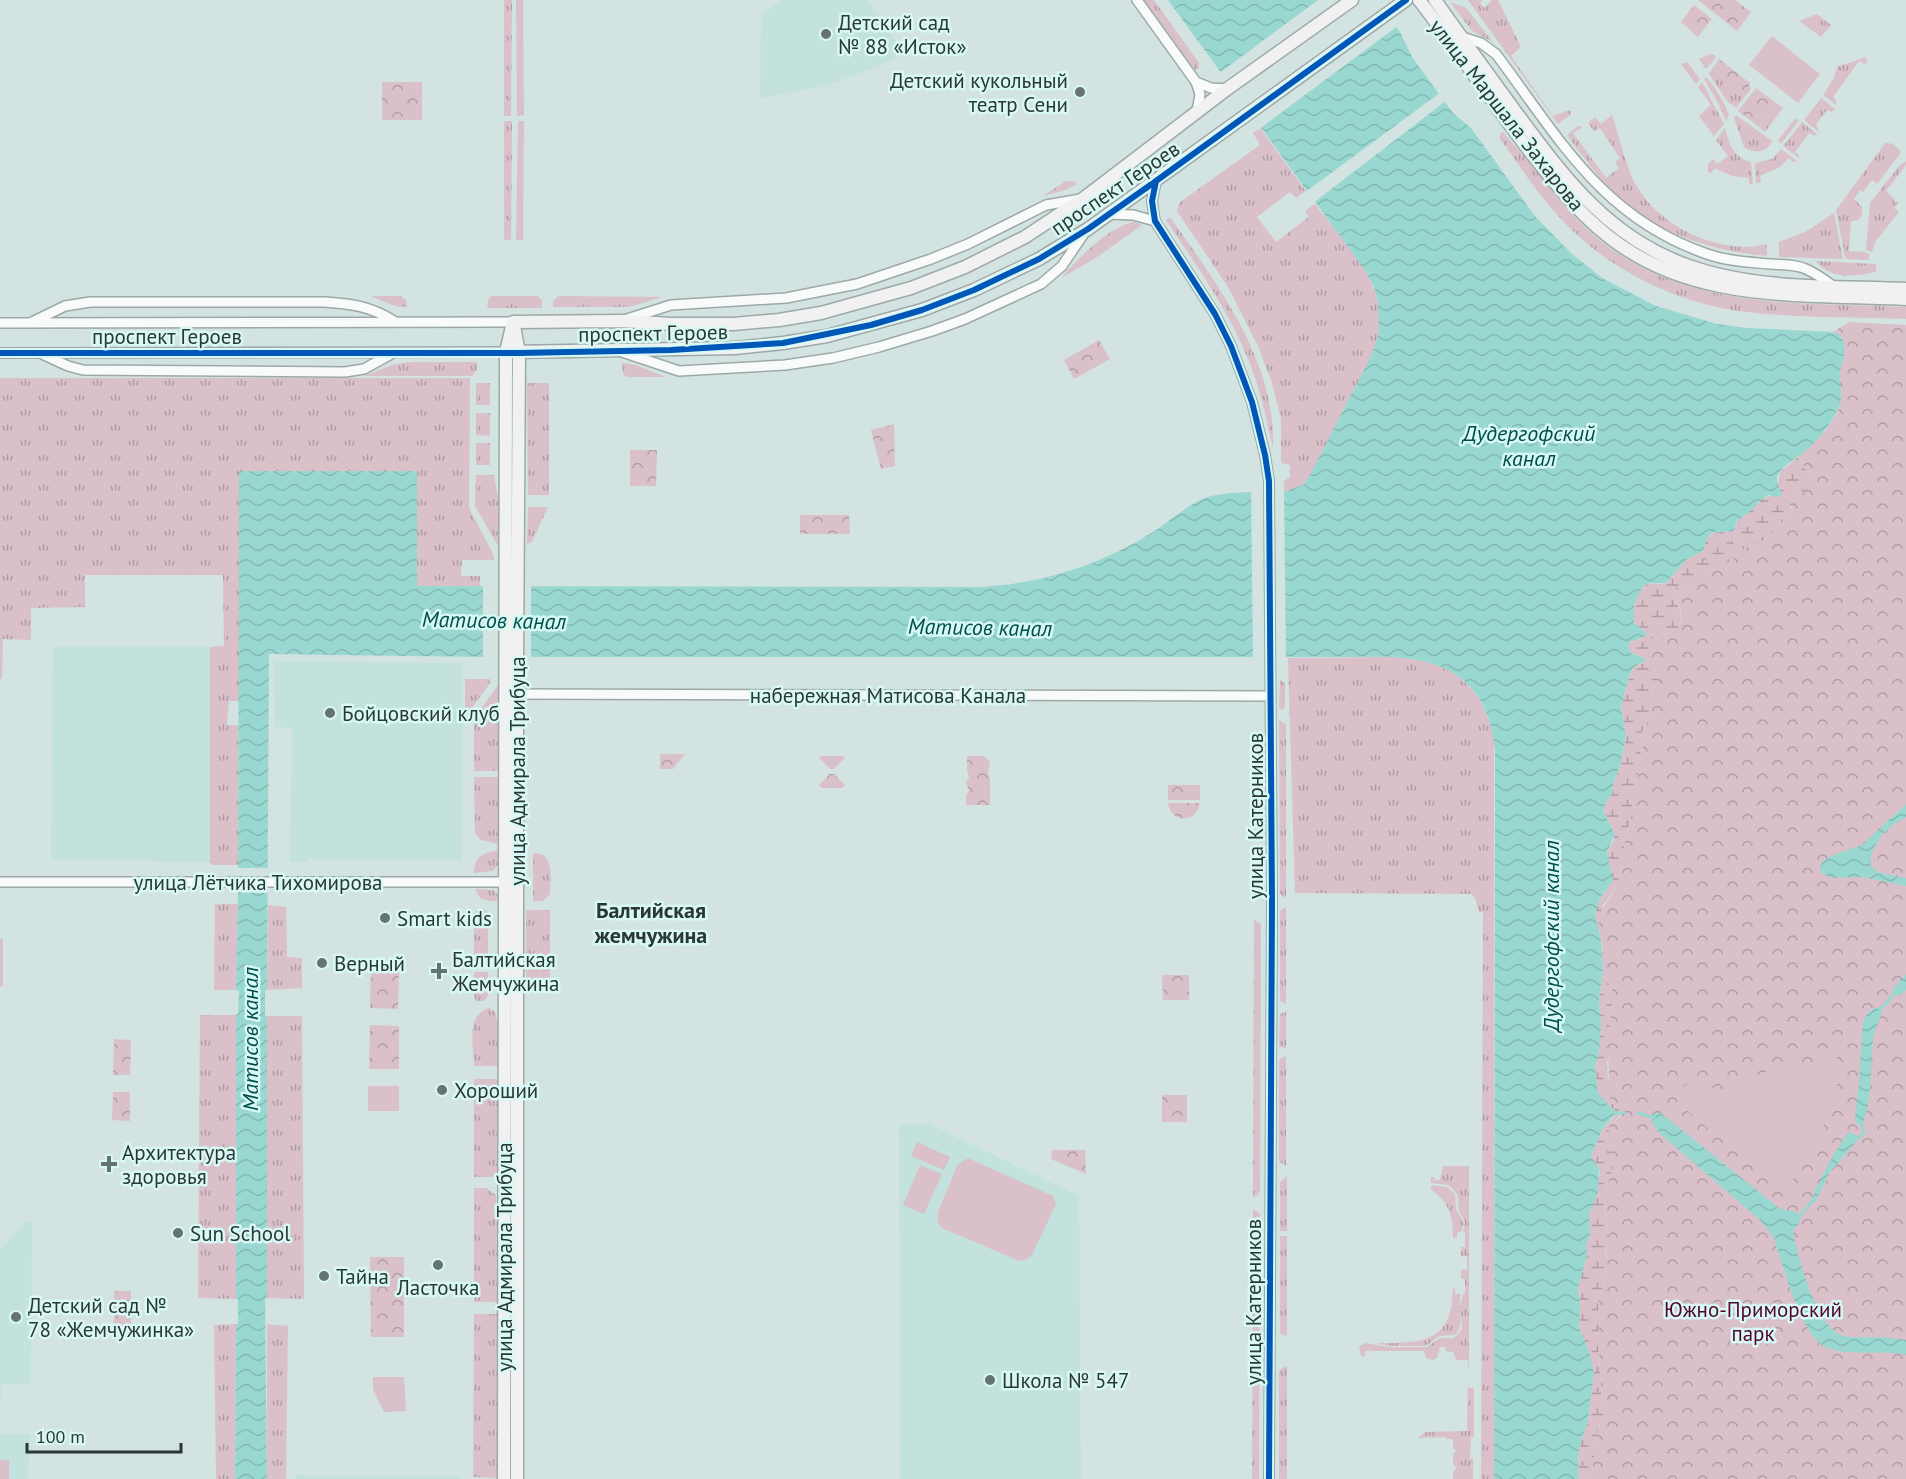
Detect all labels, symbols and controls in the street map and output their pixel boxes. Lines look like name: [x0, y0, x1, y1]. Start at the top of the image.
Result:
place label: Детский сад № 88 «Исток»: [838, 9, 966, 60]
street label: улица Маршала Захарова: [1424, 14, 1590, 216]
marker: Детский сад № 88 «Исток»: [819, 27, 833, 41]
place label: Детский кукольный театр Сени: [890, 67, 1068, 118]
marker: Детский кукольный театр Сени: [1073, 85, 1087, 99]
street label: проспект Героев: [1045, 135, 1185, 241]
street label: проспект Героев: [578, 318, 728, 348]
street label: проспект Героев: [92, 323, 242, 350]
water label: Дудергофский канал: [1461, 419, 1595, 472]
water label: Матисов канал: [422, 605, 567, 635]
water label: Матисов канал: [908, 612, 1053, 642]
street label: улица Адмирала Трибуца: [504, 656, 531, 886]
street label: набережная Матисова Канала: [750, 682, 1026, 709]
place label: Бойцовский клуб: [342, 700, 500, 727]
marker: Бойцовский клуб: [323, 706, 337, 720]
street label: улица Катерников: [1242, 733, 1269, 899]
water label: Дудергофский канал: [1537, 840, 1565, 1034]
street label: улица Лётчика Тихомирова: [133, 869, 383, 896]
district label: Балтийская жемчужина: [594, 896, 707, 949]
place label: Smart kids: [397, 905, 492, 932]
marker: Smart kids: [378, 911, 392, 925]
place label: Балтийская Жемчужина: [451, 946, 560, 997]
place label: Верный: [334, 950, 405, 977]
marker: Верный: [315, 956, 329, 970]
marker: Балтийская Жемчужина: [430, 962, 448, 980]
water label: Матисов канал: [236, 967, 264, 1111]
place label: Хороший: [454, 1077, 538, 1104]
marker: Хороший: [435, 1083, 449, 1097]
place label: Архитектура здоровья: [122, 1139, 236, 1190]
street label: улица Адмирала Трибуца: [491, 1142, 518, 1372]
marker: Архитектура здоровья: [100, 1155, 118, 1173]
street label: улица Катерников: [1240, 1219, 1267, 1385]
place label: Sun School: [190, 1220, 290, 1247]
marker: Sun School: [171, 1226, 185, 1240]
marker: Ласточка: [431, 1258, 445, 1272]
place label: Тайна: [336, 1263, 389, 1290]
marker: Тайна: [317, 1269, 331, 1283]
place label: Ласточка: [396, 1274, 479, 1301]
place label: Детский сад № 78 «Жемчужинка»: [28, 1292, 194, 1343]
park label: Южно-Приморский парк: [1664, 1296, 1842, 1347]
marker: Детский сад № 78 «Жемчужинка»: [9, 1310, 23, 1324]
place label: Школа № 547: [1002, 1367, 1129, 1394]
marker: Школа № 547: [983, 1373, 997, 1387]
scale bar: [27, 1416, 182, 1454]
text: 100 m: [36, 1425, 85, 1448]

